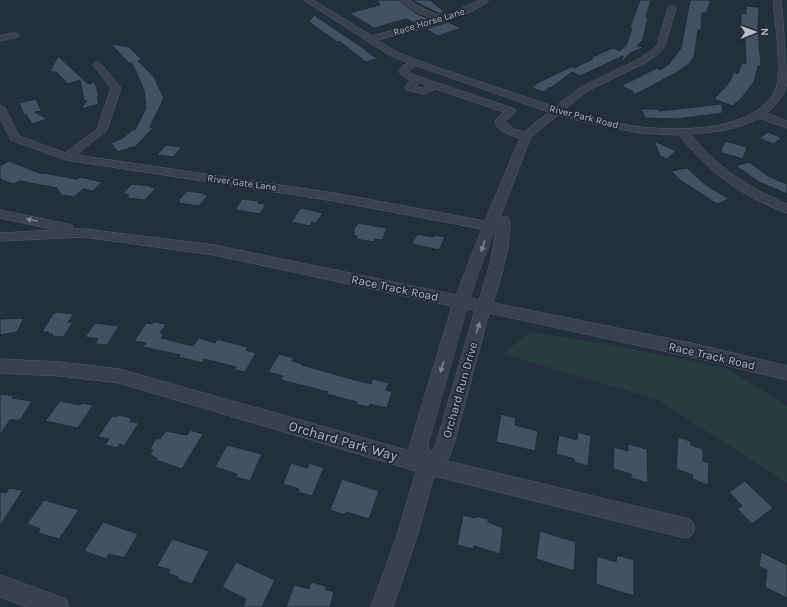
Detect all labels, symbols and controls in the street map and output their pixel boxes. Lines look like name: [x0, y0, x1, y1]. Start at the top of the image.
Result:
street label: Race Horse Lane: [392, 5, 466, 39]
north arrow: [735, 12, 775, 52]
text: N: [758, 28, 771, 36]
street label: River Park Road: [548, 103, 620, 131]
street label: River Gate Lane: [207, 172, 277, 194]
one-way arrow: [26, 217, 39, 223]
one-way arrow: [479, 240, 485, 252]
street label: Race Track Road: [350, 272, 440, 304]
one-way arrow: [475, 321, 481, 333]
street label: Race Track Road: [667, 339, 757, 373]
street label: Orchard Run Drive: [440, 340, 480, 440]
one-way arrow: [439, 361, 445, 373]
street label: Orchard Park Way: [287, 417, 400, 465]

